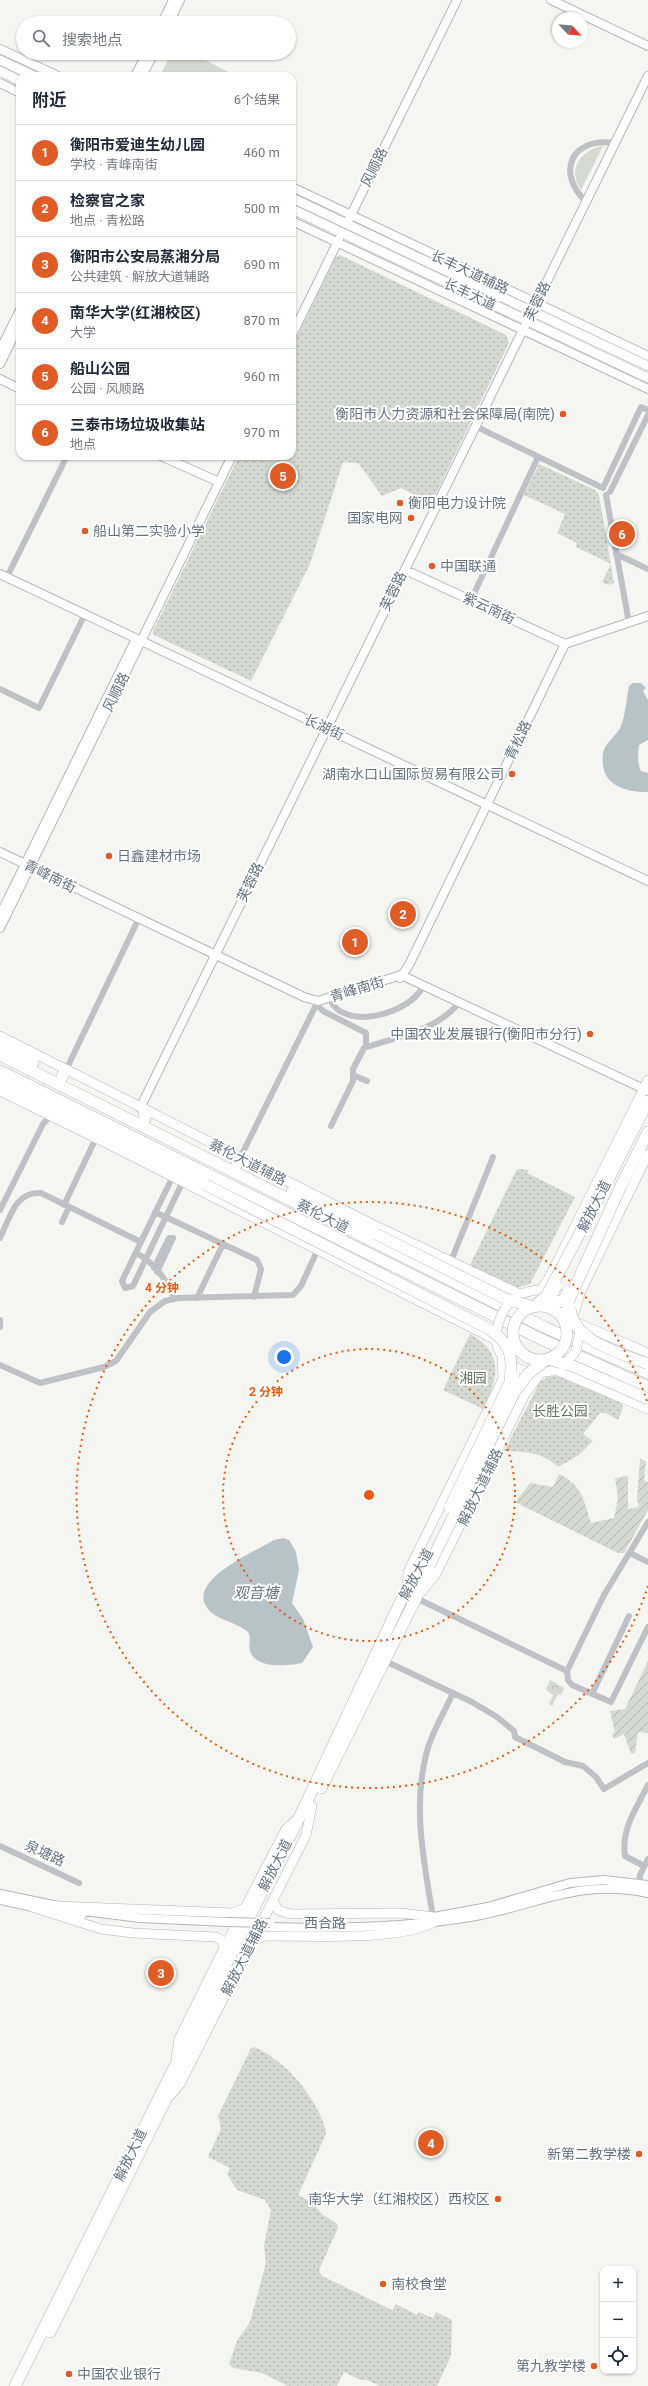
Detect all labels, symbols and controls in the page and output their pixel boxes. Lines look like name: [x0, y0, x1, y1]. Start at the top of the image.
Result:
north arrow: [552, 12, 588, 48]
search box: [16, 16, 296, 60]
icon: search: [30, 27, 52, 49]
text: 搜索地点: [62, 31, 122, 49]
text: 附近: [32, 90, 66, 110]
text: 6个结果: [234, 92, 280, 107]
text: 衡阳市爱迪生幼儿园: [70, 136, 205, 154]
text: 1: [41, 145, 49, 160]
text: 460 m: [243, 145, 280, 160]
street label: 风顺路: [358, 145, 390, 189]
text: 学校 · 青峰南街: [70, 157, 158, 172]
text: 检察官之家: [70, 192, 145, 210]
text: 2: [41, 201, 49, 216]
text: 500 m: [243, 201, 280, 216]
text: 地点 · 青松路: [70, 213, 145, 228]
street label: 长丰大道辅路: [428, 247, 512, 297]
text: 衡阳市公安局蒸湘分局: [70, 248, 220, 266]
text: 3: [41, 257, 49, 272]
text: 690 m: [243, 257, 280, 272]
text: 公共建筑 · 解放大道辅路: [70, 269, 210, 284]
street label: 长丰大道: [441, 275, 499, 313]
street label: 芙蓉路: [521, 279, 553, 323]
text: 南华大学(红湘校区): [70, 304, 201, 322]
text: 4: [41, 313, 49, 328]
text: 870 m: [243, 313, 280, 328]
text: 大学: [70, 325, 96, 340]
text: 船山公园: [70, 360, 130, 378]
text: 5: [41, 369, 49, 384]
text: 960 m: [243, 369, 280, 384]
text: 公园 · 风顺路: [70, 381, 145, 396]
place label: 衡阳市人力资源和社会保障局(南院): [335, 406, 555, 423]
marker: 衡阳市人力资源和社会保障局(南院): [558, 409, 568, 419]
text: 三泰市场垃圾收集站: [70, 416, 205, 434]
text: 6: [41, 425, 49, 440]
text: 970 m: [243, 425, 280, 440]
text: 地点: [70, 437, 96, 452]
pin: 5: [270, 461, 296, 491]
place label: 衡阳电力设计院: [408, 495, 506, 511]
marker: 衡阳电力设计院: [395, 498, 405, 508]
place label: 国家电网: [347, 510, 403, 526]
marker: 国家电网: [406, 513, 416, 523]
pin: 6: [609, 519, 635, 549]
place label: 船山第二实验小学: [93, 523, 205, 539]
marker: 船山第二实验小学: [80, 526, 90, 536]
place label: 中国联通: [440, 558, 496, 574]
marker: 中国联通: [427, 561, 437, 571]
street label: 芙蓉路: [377, 569, 409, 613]
street label: 紫云南街: [460, 589, 518, 627]
street label: 风顺路: [100, 670, 132, 714]
street label: 长湖街: [302, 711, 346, 743]
street label: 青松路: [502, 718, 534, 762]
place label: 湖南水口山国际贸易有限公司: [322, 766, 504, 782]
marker: 湖南水口山国际贸易有限公司: [507, 769, 517, 779]
place label: 日鑫建材市场: [117, 848, 201, 864]
marker: 日鑫建材市场: [104, 851, 114, 861]
street label: 青峰南街: [21, 857, 79, 895]
street label: 芙蓉路: [234, 860, 266, 904]
pin: 2: [390, 899, 416, 929]
pin: 1: [342, 927, 368, 957]
street label: 青峰南街: [328, 973, 386, 1005]
place label: 中国农业发展银行(衡阳市分行): [390, 1026, 582, 1043]
marker: 中国农业发展银行(衡阳市分行): [585, 1029, 595, 1039]
street label: 蔡伦大道辅路: [207, 1136, 289, 1188]
street label: 解放大道: [574, 1177, 614, 1235]
street label: 蔡伦大道: [294, 1196, 352, 1236]
text: 4 分钟: [145, 1281, 179, 1295]
your location: [274, 1347, 294, 1367]
park label: 湘园: [459, 1370, 487, 1386]
text: 2 分钟: [249, 1385, 283, 1399]
park label: 长胜公园: [532, 1403, 588, 1419]
street label: 解放大道辅路: [454, 1446, 506, 1528]
centre of rings: [362, 1488, 376, 1502]
street label: 解放大道: [396, 1546, 436, 1602]
water label: 观音塘: [233, 1584, 281, 1602]
street label: 解放大道: [255, 1836, 295, 1894]
street label: 泉塘路: [23, 1837, 67, 1869]
street label: 西合路: [304, 1915, 346, 1931]
street label: 解放大道辅路: [218, 1916, 270, 1998]
pin: 3: [148, 1958, 174, 1988]
street label: 解放大道: [111, 2126, 149, 2184]
pin: 4: [418, 2128, 444, 2158]
place label: 新第二教学楼: [547, 2146, 631, 2162]
marker: 新第二教学楼: [634, 2149, 644, 2159]
place label: 南华大学（红湘校区）西校区: [308, 2191, 490, 2207]
marker: 南华大学（红湘校区）西校区: [493, 2194, 503, 2204]
map controls: [600, 2266, 636, 2374]
button: +: [600, 2266, 636, 2302]
place label: 南校食堂: [391, 2276, 447, 2292]
marker: 南校食堂: [378, 2279, 388, 2289]
button: −: [600, 2302, 636, 2338]
button: locate: [600, 2338, 636, 2374]
place label: 第九教学楼: [516, 2358, 586, 2374]
marker: 第九教学楼: [589, 2361, 599, 2371]
place label: 中国农业银行: [77, 2366, 161, 2382]
marker: 中国农业银行: [64, 2369, 74, 2379]

